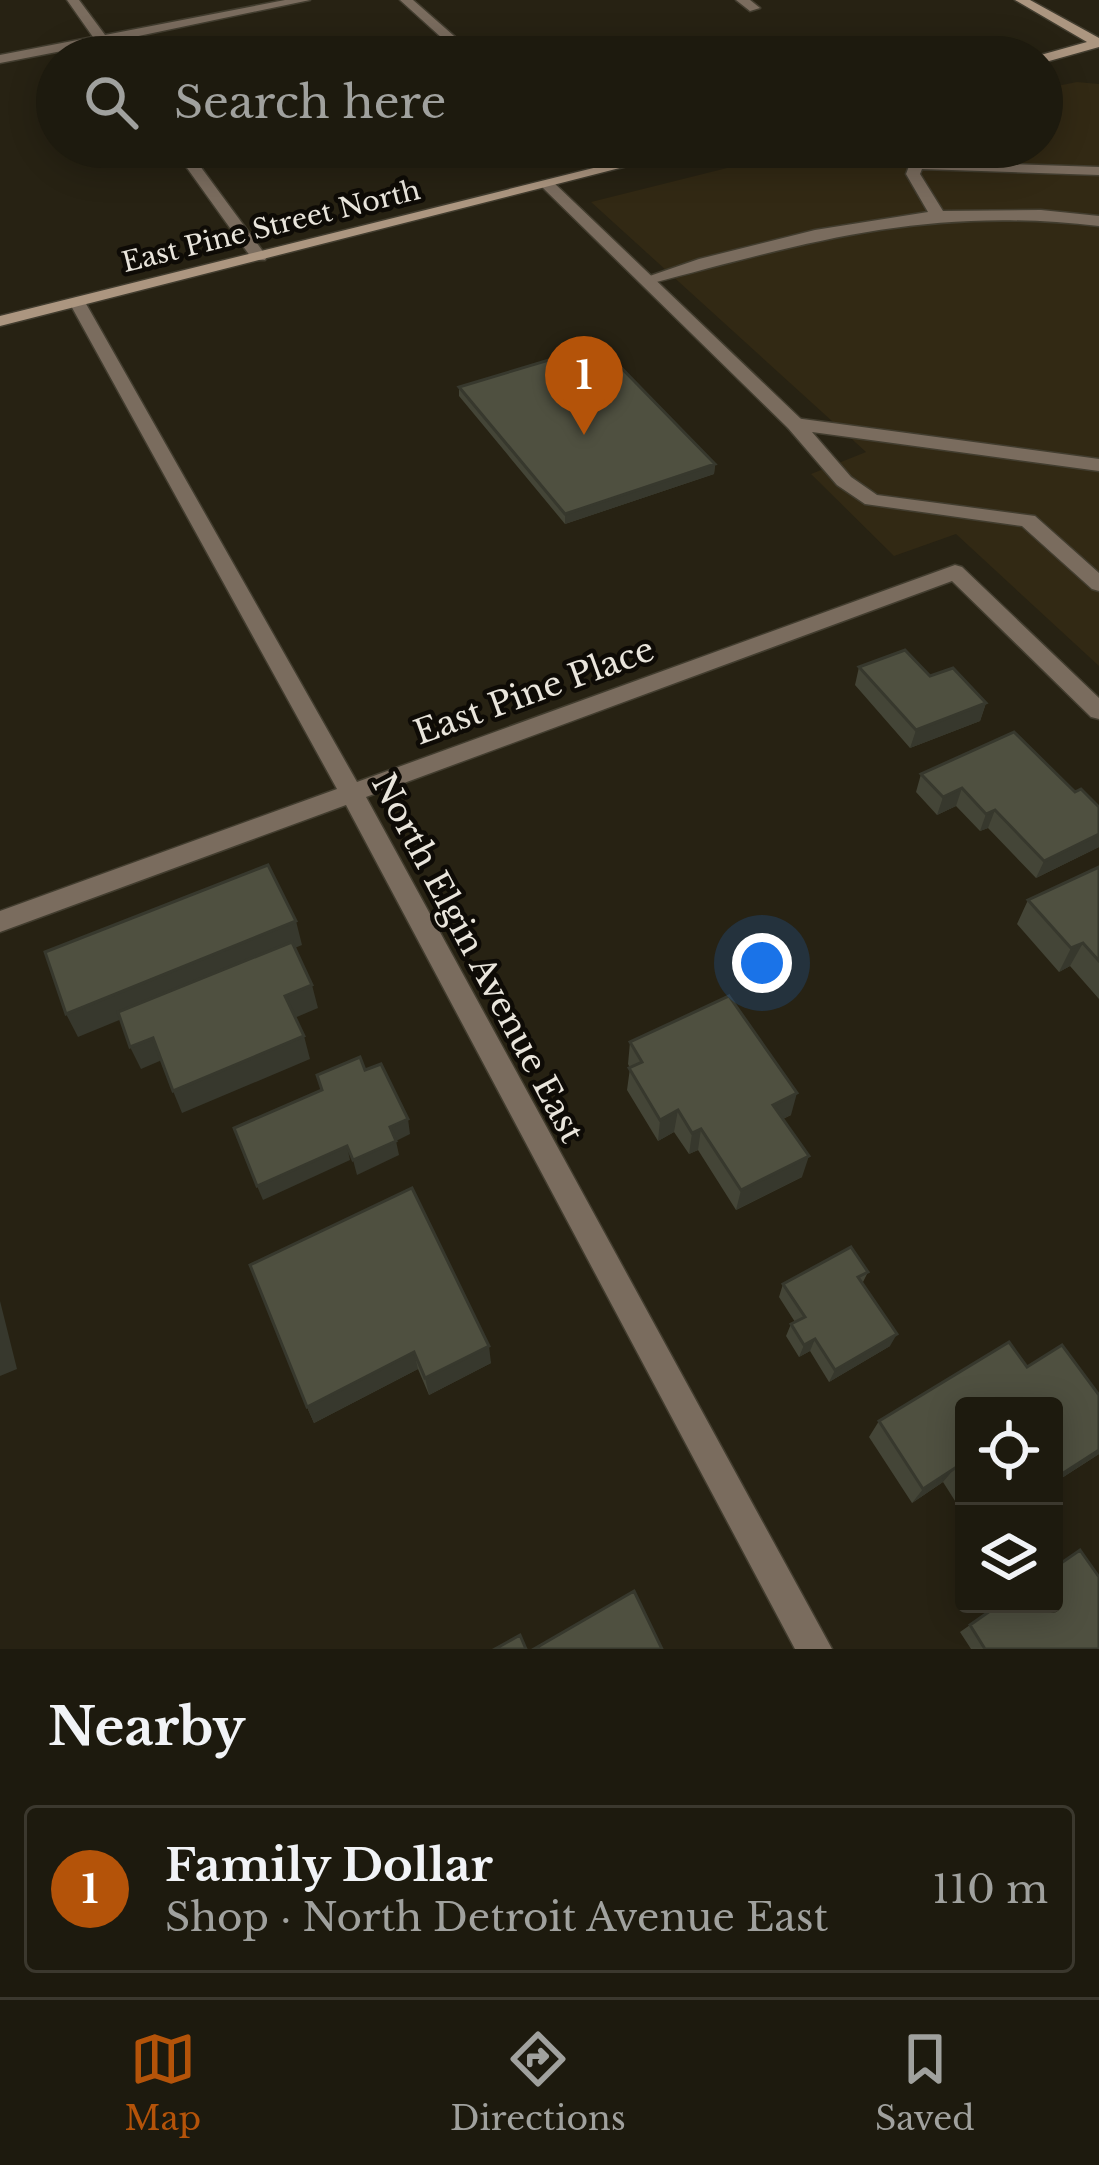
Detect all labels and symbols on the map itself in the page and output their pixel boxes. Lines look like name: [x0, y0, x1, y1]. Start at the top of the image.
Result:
street label: East Pine Street North: [118, 173, 424, 279]
pin: 1: [545, 336, 623, 435]
street label: East Pine Place: [408, 629, 660, 753]
street label: North Elgin Avenue East: [363, 766, 593, 1150]
your location: [732, 933, 792, 993]

